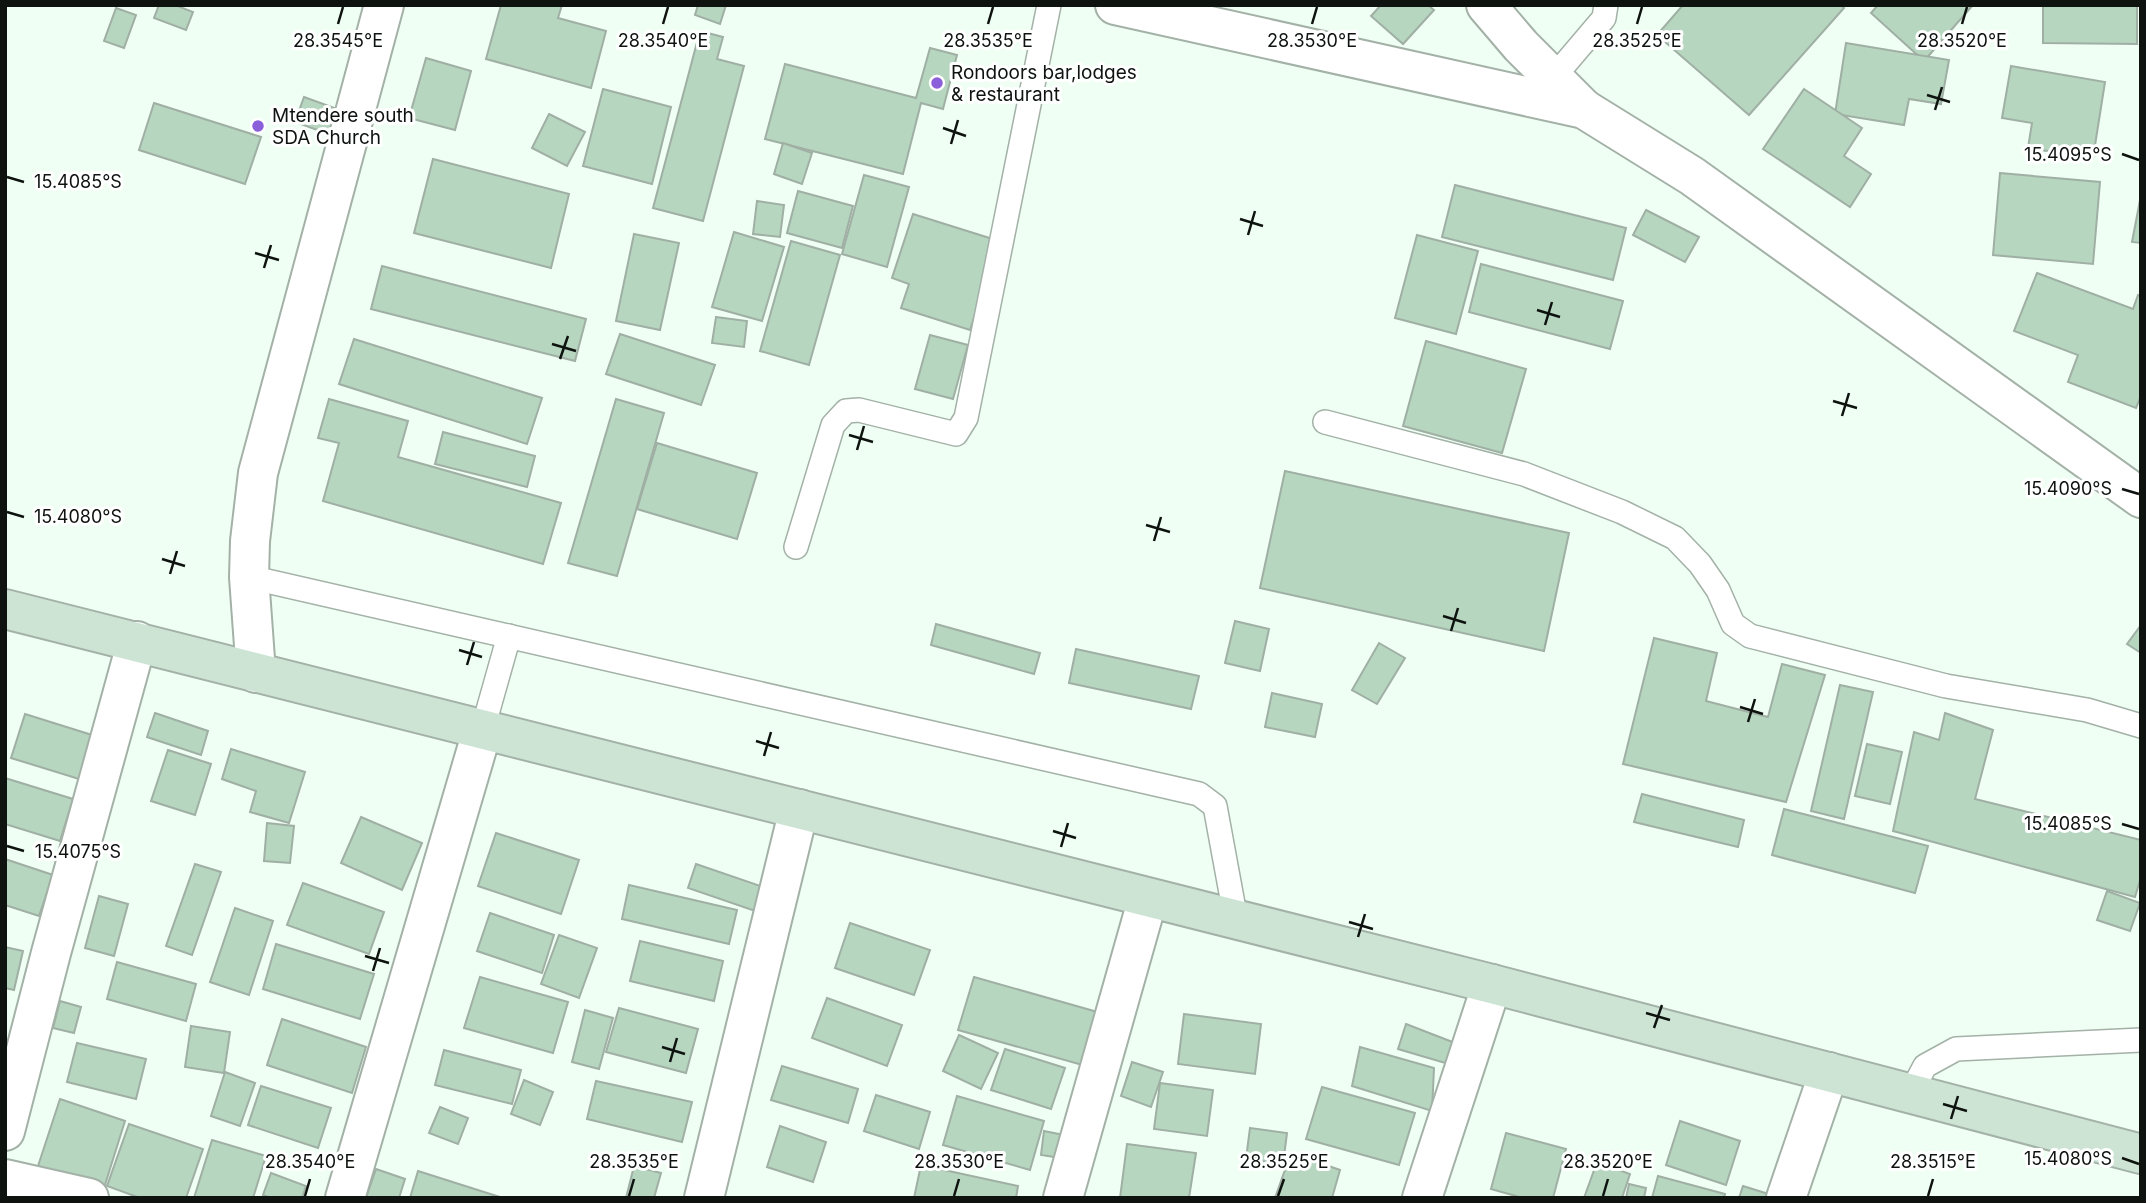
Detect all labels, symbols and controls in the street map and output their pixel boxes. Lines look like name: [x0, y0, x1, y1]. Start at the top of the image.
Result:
text: 28.3545°E: [293, 30, 383, 51]
text: 28.3540°E: [618, 30, 708, 51]
text: 28.3535°E: [943, 30, 1033, 51]
text: 28.3530°E: [1267, 30, 1357, 51]
text: 28.3525°E: [1592, 30, 1682, 51]
text: 28.3520°E: [1917, 30, 2007, 51]
place label: Rondoors bar,lodges & restaurant: [951, 61, 1137, 106]
marker: Rondoors bar,lodges & restaurant: [929, 75, 945, 91]
place label: Mtendere south SDA Church: [272, 104, 414, 149]
marker: Mtendere south SDA Church: [250, 118, 266, 134]
text: 15.4095°S: [2024, 144, 2112, 165]
text: 15.4085°S: [34, 171, 122, 192]
text: 15.4090°S: [2024, 478, 2112, 499]
text: 15.4080°S: [34, 506, 122, 527]
text: 15.4085°S: [2024, 813, 2112, 834]
text: 15.4075°S: [35, 841, 121, 862]
text: 15.4080°S: [2024, 1148, 2112, 1169]
text: 28.3540°E: [265, 1151, 355, 1172]
text: 28.3535°E: [589, 1151, 679, 1172]
text: 28.3530°E: [914, 1151, 1004, 1172]
text: 28.3525°E: [1239, 1151, 1329, 1172]
text: 28.3520°E: [1563, 1151, 1653, 1172]
text: 28.3515°E: [1890, 1151, 1976, 1172]

